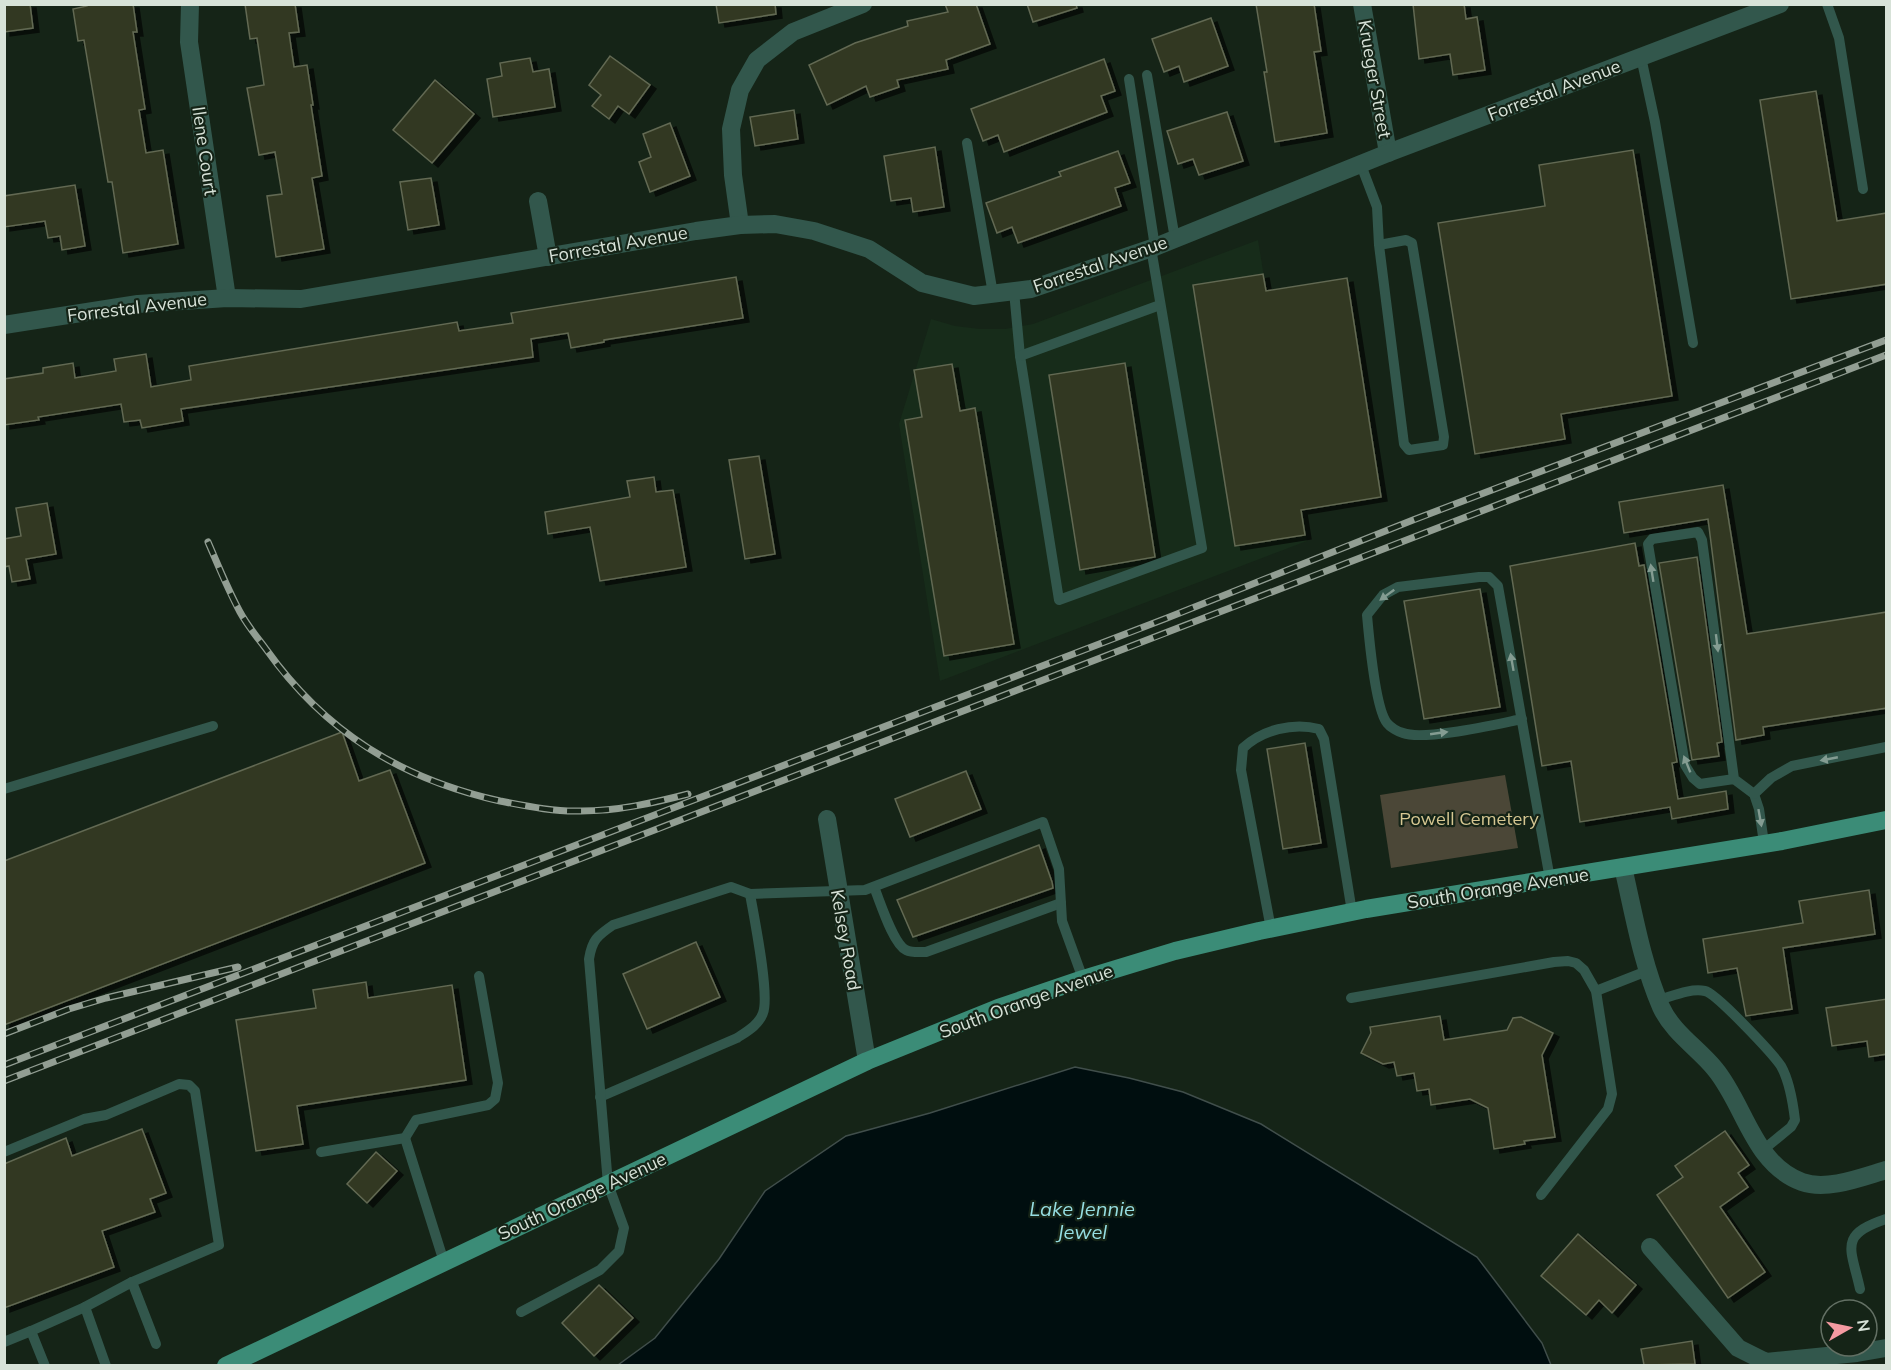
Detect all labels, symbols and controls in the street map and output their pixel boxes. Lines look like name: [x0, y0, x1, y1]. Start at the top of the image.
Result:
street label: Krueger Street: [1353, 18, 1397, 140]
street label: Forrestal Avenue: [1484, 54, 1624, 126]
street label: Ilene Court: [187, 105, 223, 197]
street label: Forrestal Avenue: [547, 220, 689, 268]
street label: Forrestal Avenue: [1030, 230, 1170, 298]
street label: Forrestal Avenue: [66, 287, 208, 327]
one-way arrow: [1647, 563, 1656, 582]
one-way arrow: [1379, 589, 1395, 601]
one-way arrow: [1712, 634, 1721, 653]
one-way arrow: [1507, 652, 1516, 671]
one-way arrow: [1430, 728, 1449, 738]
one-way arrow: [1681, 755, 1691, 773]
one-way arrow: [1819, 755, 1838, 764]
park label: Powell Cemetery: [1399, 807, 1539, 830]
one-way arrow: [1756, 809, 1765, 828]
street label: South Orange Avenue: [1406, 862, 1590, 914]
street label: Kelsey Road: [826, 888, 866, 992]
street label: South Orange Avenue: [936, 959, 1116, 1043]
street label: South Orange Avenue: [494, 1147, 670, 1245]
water label: Lake Jennie Jewel: [1029, 1196, 1135, 1244]
north arrow: [1819, 1298, 1879, 1358]
text: N: [1853, 1318, 1875, 1333]

